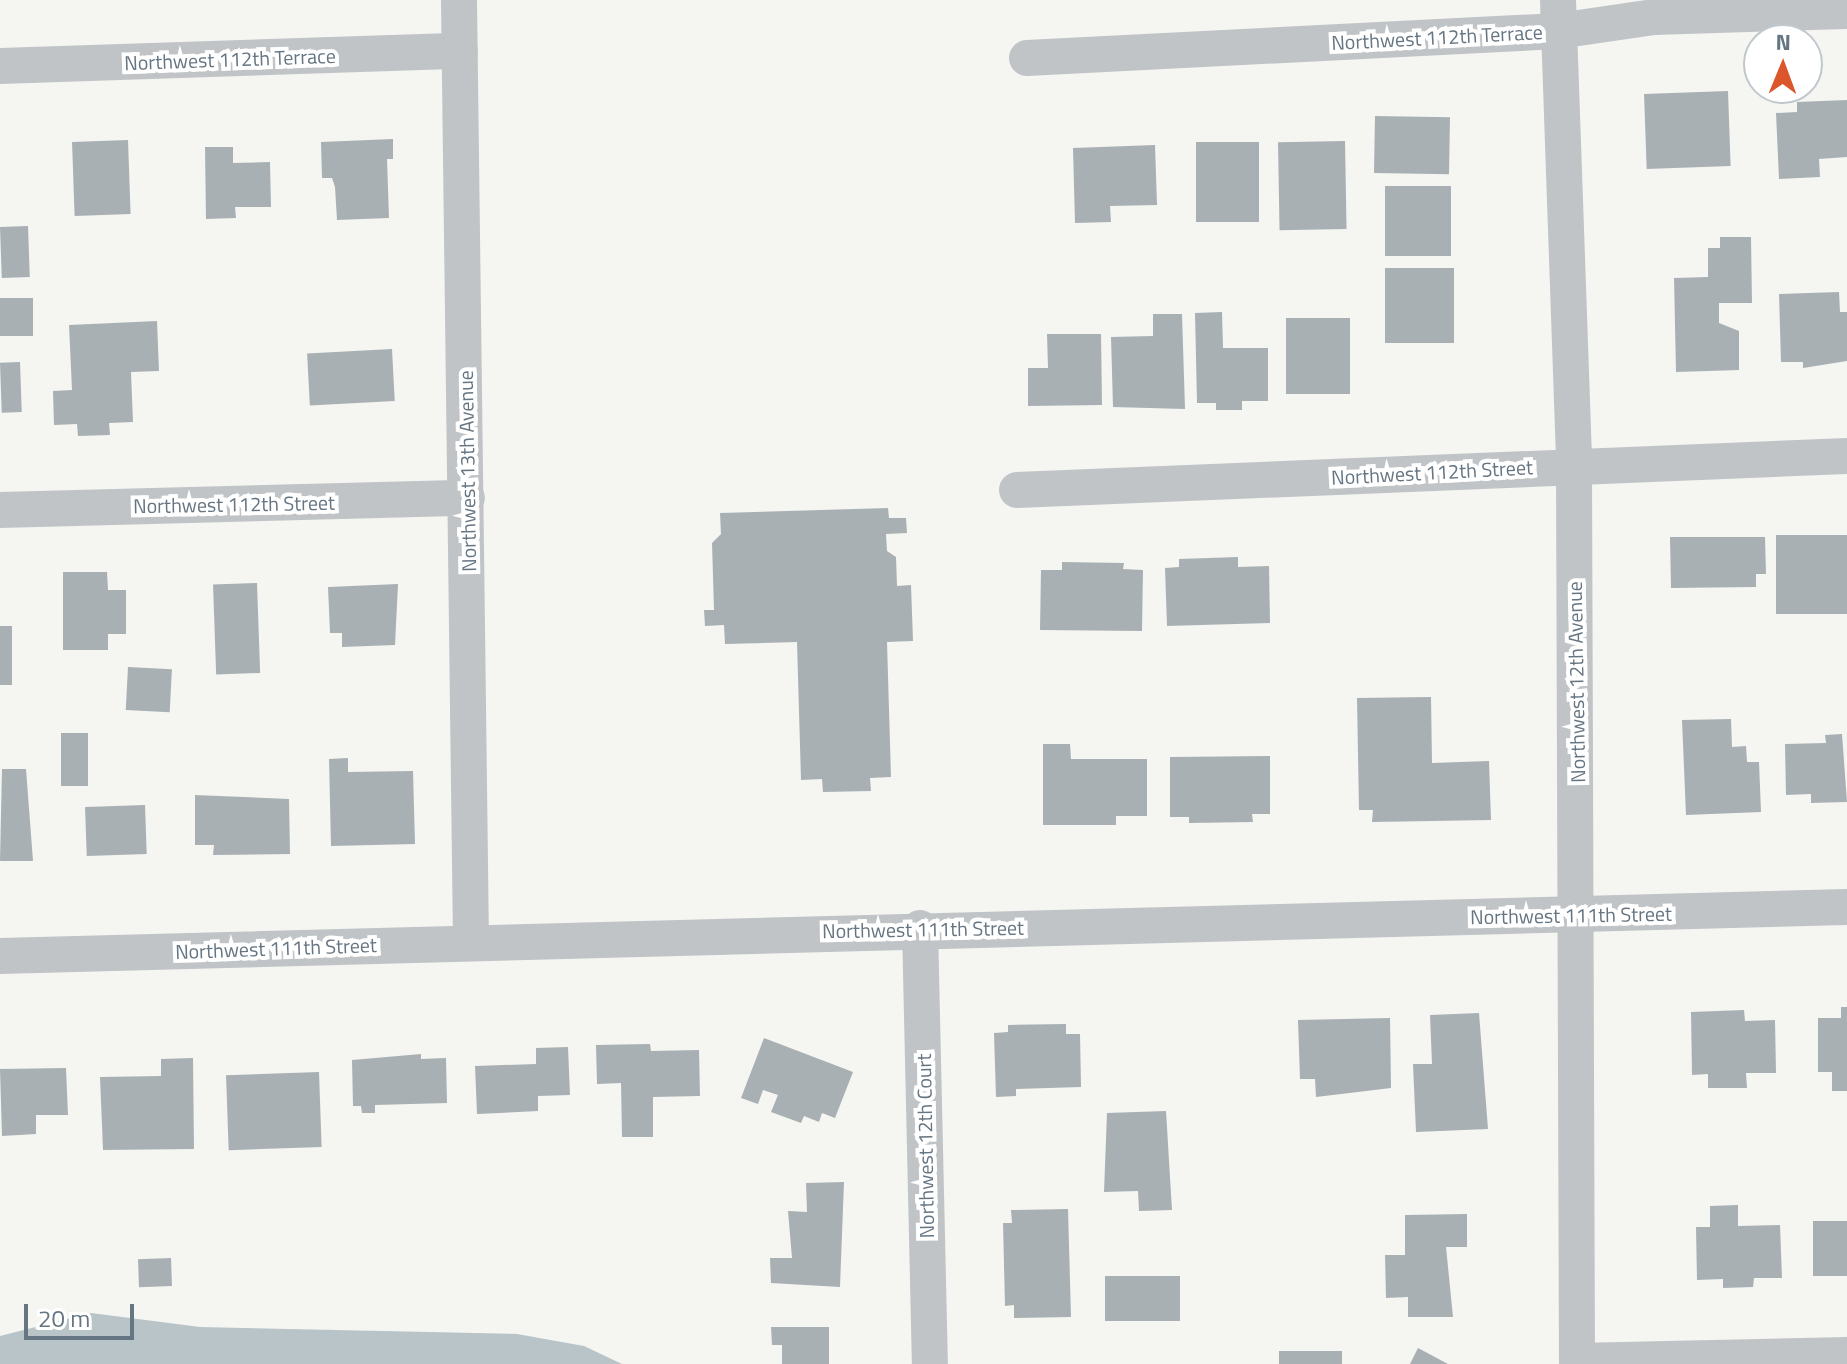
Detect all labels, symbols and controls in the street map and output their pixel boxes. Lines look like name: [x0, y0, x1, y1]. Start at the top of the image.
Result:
street label: Northwest 112th Terrace: [1331, 19, 1543, 55]
north arrow: [1743, 24, 1823, 104]
text: N: [1775, 25, 1791, 59]
street label: Northwest 112th Terrace: [124, 43, 336, 75]
street label: Northwest 13th Avenue: [453, 370, 481, 572]
street label: Northwest 112th Street: [1331, 455, 1533, 489]
street label: Northwest 112th Street: [133, 490, 335, 518]
street label: Northwest 12th Avenue: [1562, 581, 1590, 783]
street label: Northwest 111th Street: [1470, 901, 1672, 929]
street label: Northwest 111th Street: [822, 915, 1024, 943]
street label: Northwest 111th Street: [175, 932, 377, 964]
street label: Northwest 12th Court: [911, 1053, 939, 1239]
scale bar: [28, 1288, 138, 1338]
text: 20 m: [38, 1300, 90, 1336]

